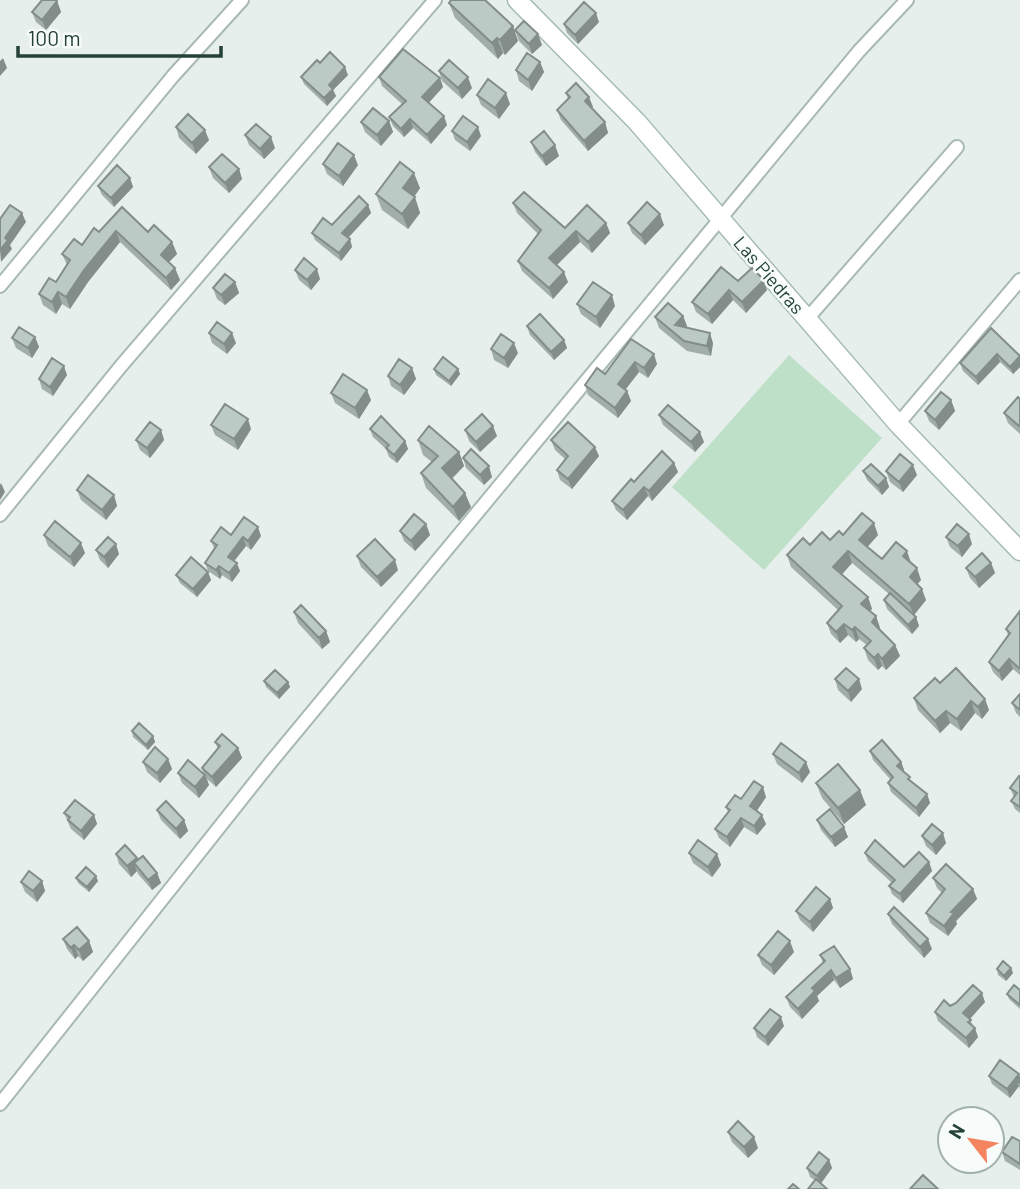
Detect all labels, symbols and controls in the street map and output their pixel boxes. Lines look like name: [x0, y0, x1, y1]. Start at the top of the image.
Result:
scale bar: [18, 14, 220, 58]
text: 100 m: [28, 25, 81, 50]
street label: Las Piedras: [729, 231, 809, 318]
north arrow: [936, 1105, 1006, 1175]
text: N: [943, 1120, 969, 1142]

